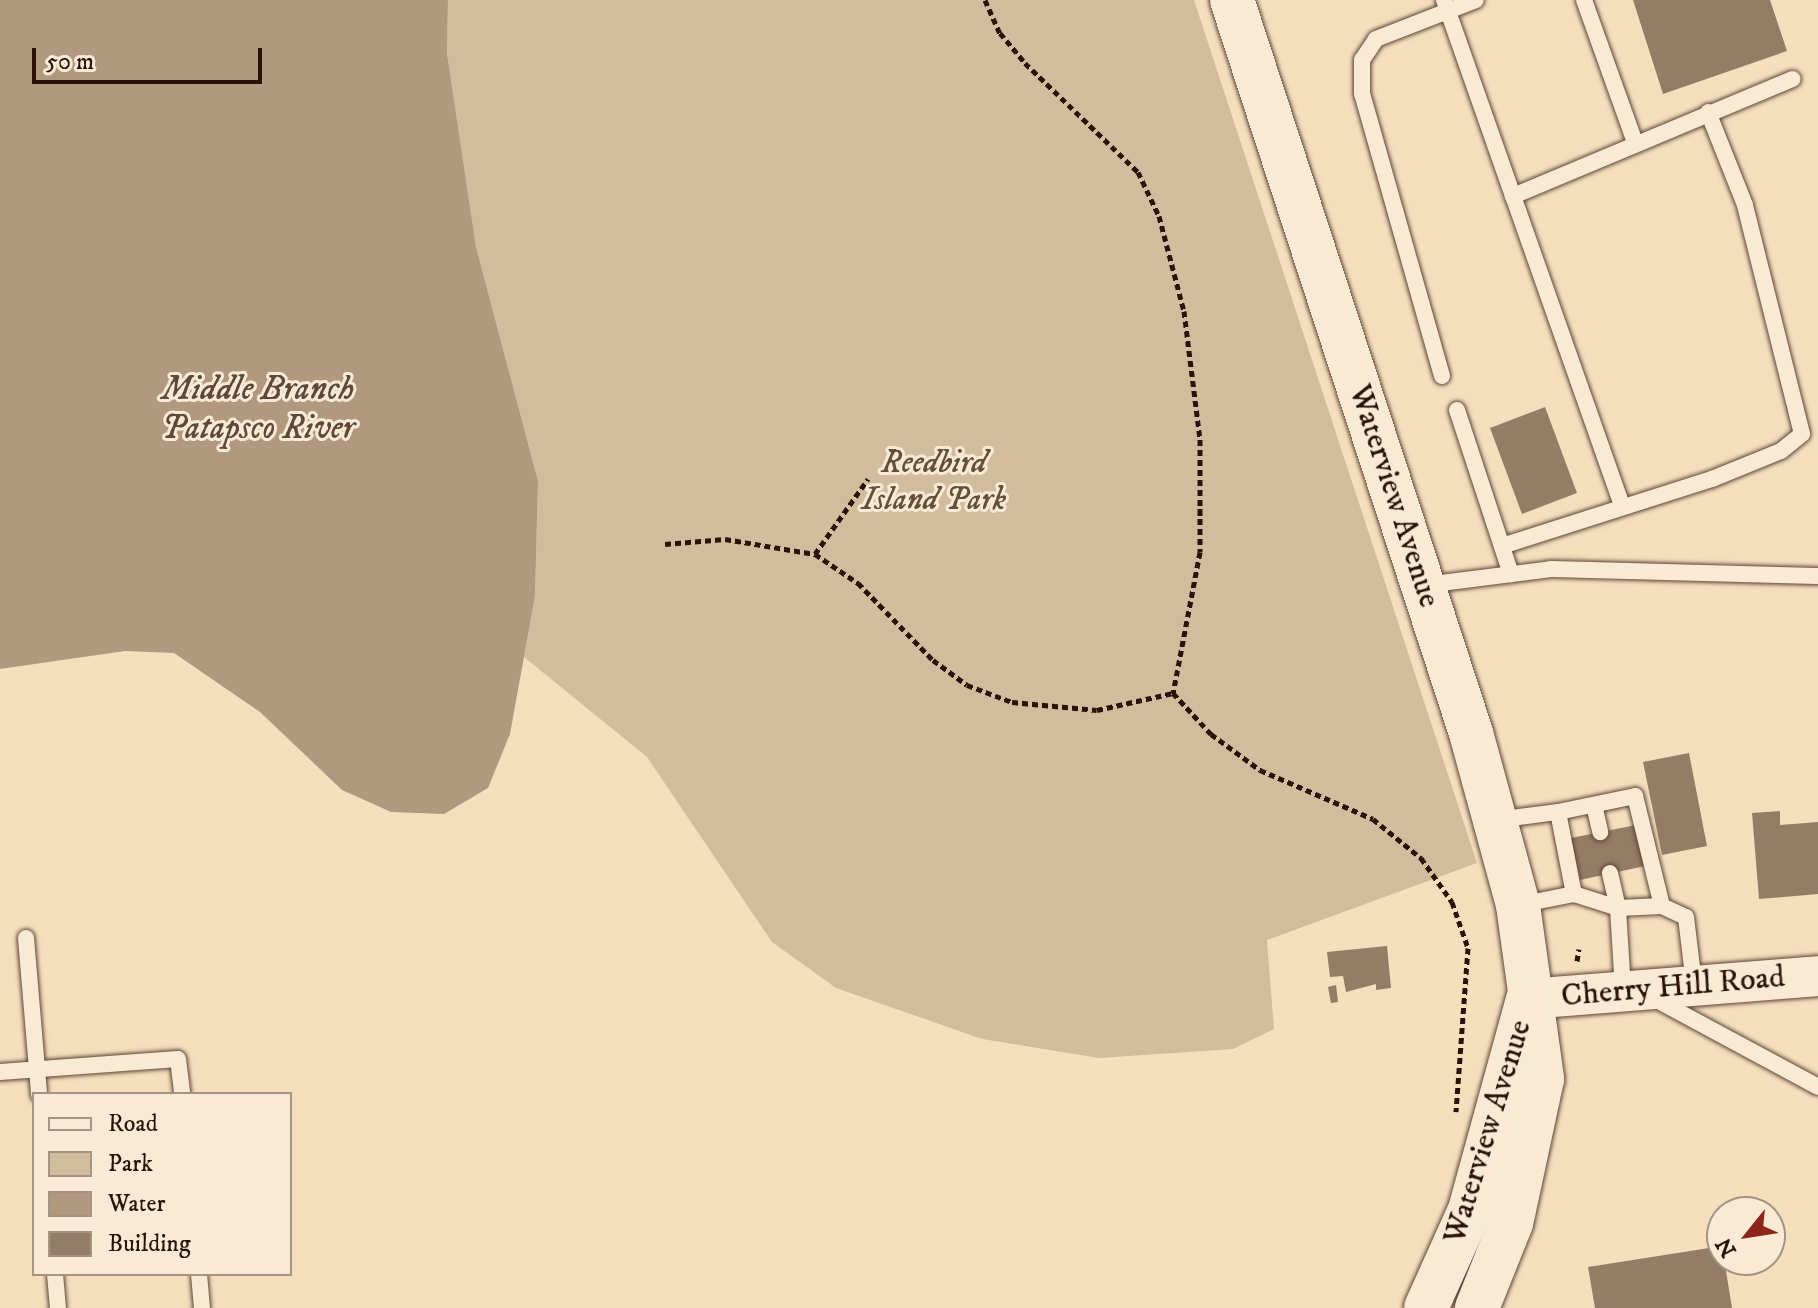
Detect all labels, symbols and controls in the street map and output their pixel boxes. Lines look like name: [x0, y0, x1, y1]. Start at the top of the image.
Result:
scale bar: [36, 32, 266, 82]
text: 50 m: [46, 47, 94, 77]
water label: Middle Branch Patapsco River: [161, 369, 355, 448]
street label: Waterview Avenue: [1340, 380, 1448, 612]
park label: Reedbird Island Park: [862, 445, 1006, 520]
street label: Cherry Hill Road: [1559, 958, 1787, 1016]
street label: Waterview Avenue: [1436, 1015, 1540, 1249]
legend: [32, 1092, 292, 1276]
text: Road: [108, 1109, 158, 1139]
text: Park: [108, 1149, 153, 1179]
text: Water: [108, 1189, 165, 1219]
north arrow: [1706, 1196, 1786, 1276]
text: Building: [108, 1229, 191, 1259]
text: N: [1710, 1233, 1743, 1262]

